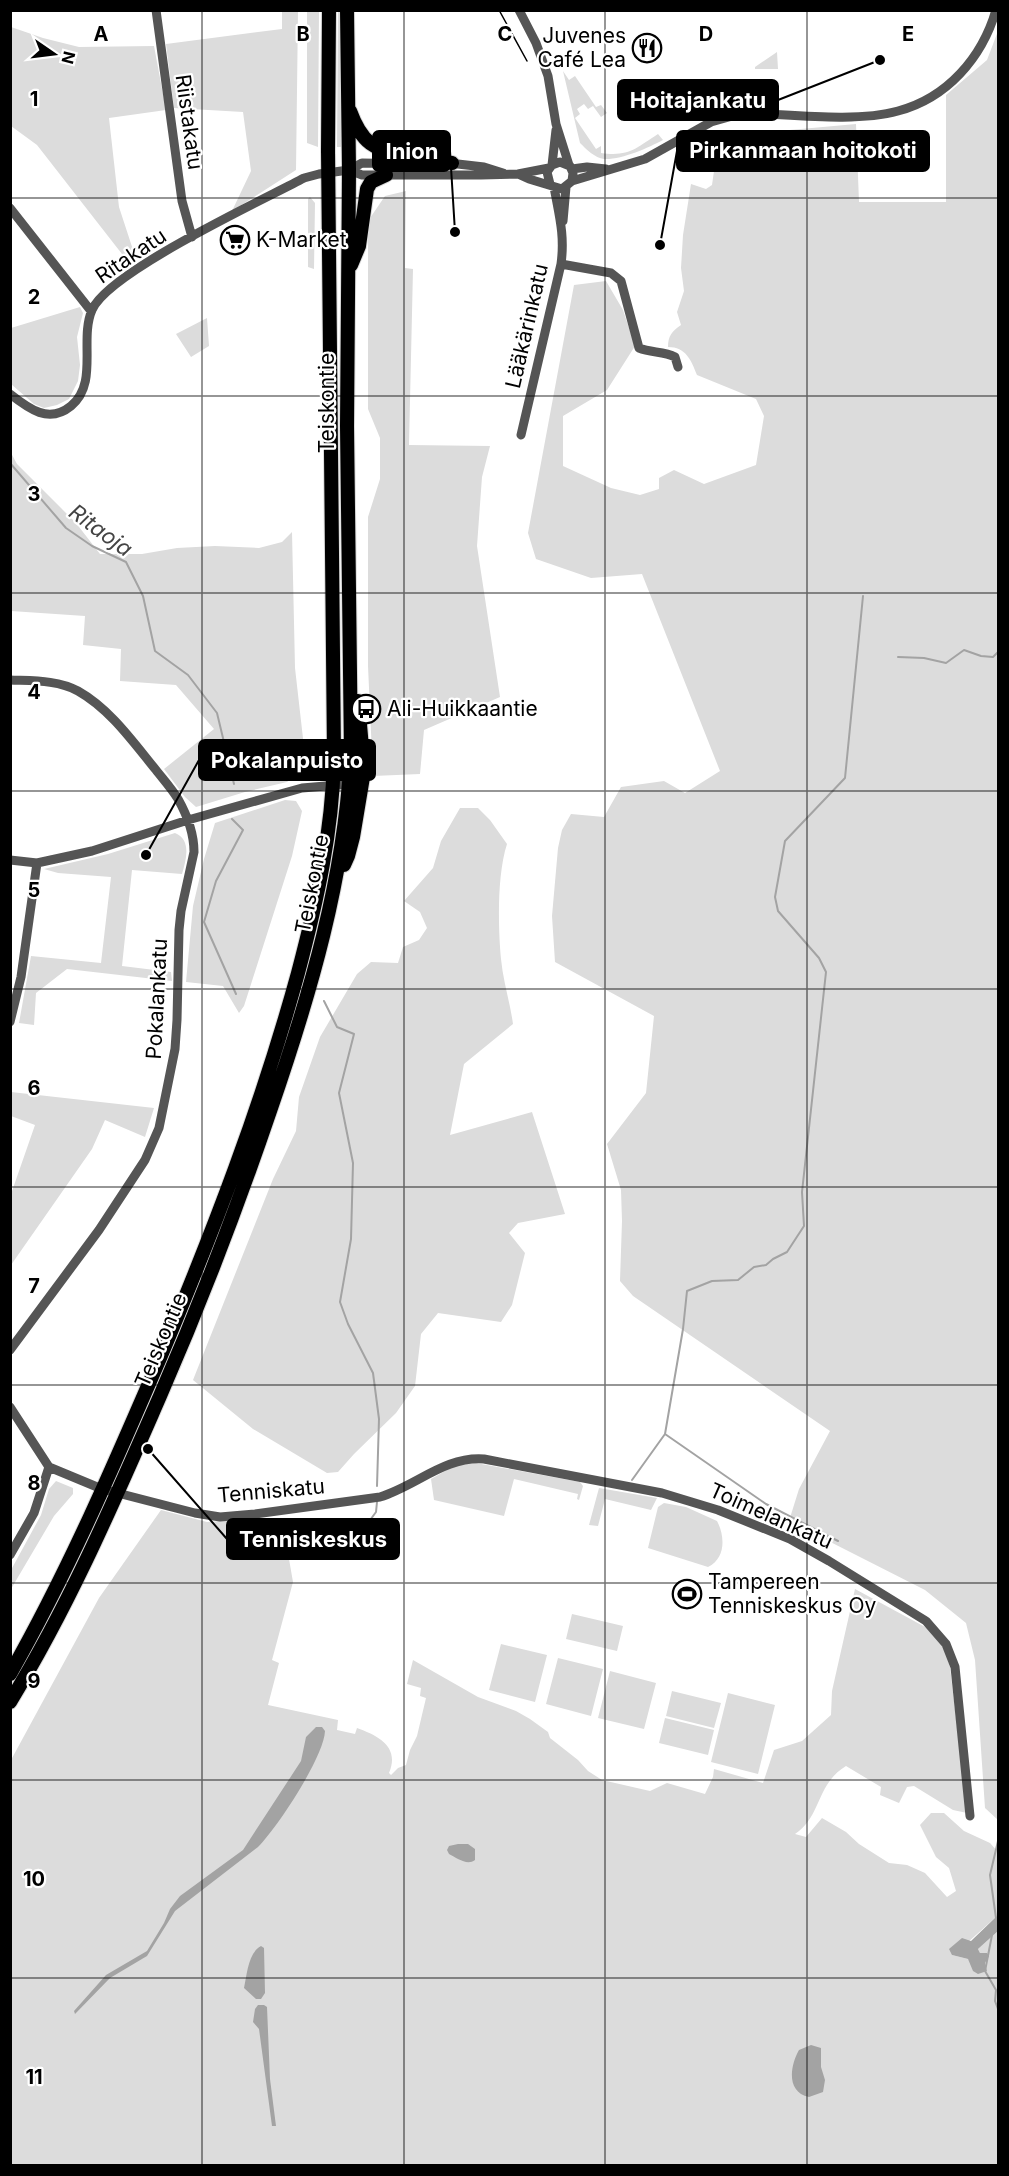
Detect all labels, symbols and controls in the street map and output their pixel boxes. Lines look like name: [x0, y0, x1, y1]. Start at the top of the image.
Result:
text: A: [94, 22, 109, 46]
text: B: [296, 22, 310, 46]
text: C: [498, 22, 512, 46]
text: D: [699, 22, 713, 46]
text: E: [902, 22, 914, 46]
place label: Juvenes Café Lea: [537, 23, 626, 72]
north arrow: [24, 24, 84, 84]
restaurant icon: Juvenes Café Lea: [631, 32, 663, 64]
text: N: [57, 49, 80, 66]
street label: Riistakatu: [170, 73, 209, 171]
callout: Hoitajankatu: [618, 80, 778, 120]
text: 1: [30, 87, 38, 111]
text: Hoitajankatu: [630, 87, 766, 113]
callout: Inion: [373, 131, 450, 171]
callout: Pirkanmaan hoitokoti: [677, 131, 929, 171]
text: Pirkanmaan hoitokoti: [689, 137, 917, 163]
text: Inion: [385, 138, 439, 164]
street label: Ritakatu: [91, 223, 171, 288]
supermarket icon: K-Market: [219, 224, 251, 256]
place label: K-Market: [256, 227, 347, 252]
street label: Lääkärinkatu: [500, 261, 553, 391]
text: 2: [28, 285, 40, 309]
street label: Teiskontie: [314, 353, 339, 453]
text: 3: [28, 482, 40, 506]
water label: Ritaoja: [64, 498, 138, 562]
text: 4: [27, 680, 41, 704]
bus stop icon: Ali-Huikkaantie: [350, 693, 382, 725]
place label: Ali-Huikkaantie: [387, 696, 538, 721]
callout: Pokalanpuisto: [199, 740, 375, 780]
text: Pokalanpuisto: [211, 747, 363, 773]
street label: Teiskontie: [290, 832, 333, 936]
text: 5: [28, 878, 40, 902]
street label: Pokalankatu: [141, 938, 172, 1060]
text: 6: [28, 1076, 41, 1100]
text: 7: [28, 1274, 40, 1298]
street label: Teiskontie: [129, 1289, 192, 1391]
text: 8: [27, 1471, 41, 1495]
street label: Tenniskatu: [216, 1473, 326, 1508]
street label: Toimelankatu: [706, 1477, 837, 1554]
callout: Tenniskeskus: [227, 1519, 399, 1559]
text: Tenniskeskus: [239, 1526, 387, 1552]
place label: Tampereen Tenniskeskus Oy: [708, 1569, 877, 1618]
sports icon: Tampereen Tenniskeskus Oy: [671, 1578, 703, 1610]
text: 9: [28, 1669, 41, 1693]
text: 10: [23, 1867, 45, 1891]
text: 11: [25, 2065, 43, 2089]

